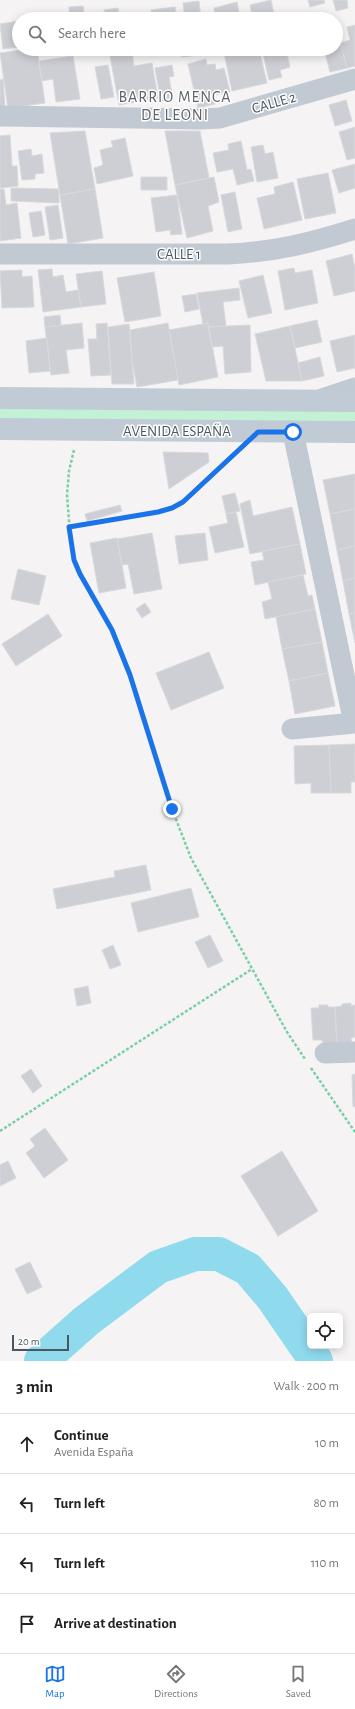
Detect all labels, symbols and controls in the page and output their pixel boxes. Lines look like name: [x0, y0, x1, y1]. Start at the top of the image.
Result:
search box: [12, 12, 343, 56]
icon: search: [26, 23, 48, 45]
text: Search here: [58, 26, 126, 41]
district label: BARRIO MENCA DE LEONI: [119, 89, 231, 123]
street label: CALLE 2: [250, 89, 298, 116]
street label: CALLE 1: [157, 247, 201, 262]
street label: AVENIDA ESPAÑA: [123, 423, 231, 439]
route start: [284, 423, 302, 441]
route end: [163, 800, 181, 818]
map controls: [307, 1313, 343, 1349]
button: locate: [307, 1313, 343, 1349]
scale bar: [12, 1333, 69, 1352]
text: 20 m: [18, 1336, 39, 1347]
text: 3 min: [16, 1378, 53, 1395]
text: Walk · 200 m: [273, 1380, 339, 1393]
text: Continue: [54, 1428, 109, 1443]
icon: ahead: [16, 1433, 38, 1455]
text: 10 m: [315, 1437, 339, 1450]
text: Avenida España: [54, 1446, 134, 1459]
icon: left: [16, 1493, 38, 1515]
text: Turn left: [54, 1496, 105, 1511]
text: 80 m: [313, 1497, 339, 1510]
icon: left: [16, 1553, 38, 1575]
text: Turn left: [54, 1556, 105, 1571]
text: 110 m: [311, 1557, 339, 1570]
icon: arrive: [16, 1613, 38, 1635]
text: Arrive at destination: [54, 1616, 177, 1631]
tab: Map: [44, 1663, 66, 1700]
tab: Directions: [154, 1663, 198, 1700]
tab: Saved: [286, 1663, 311, 1700]

